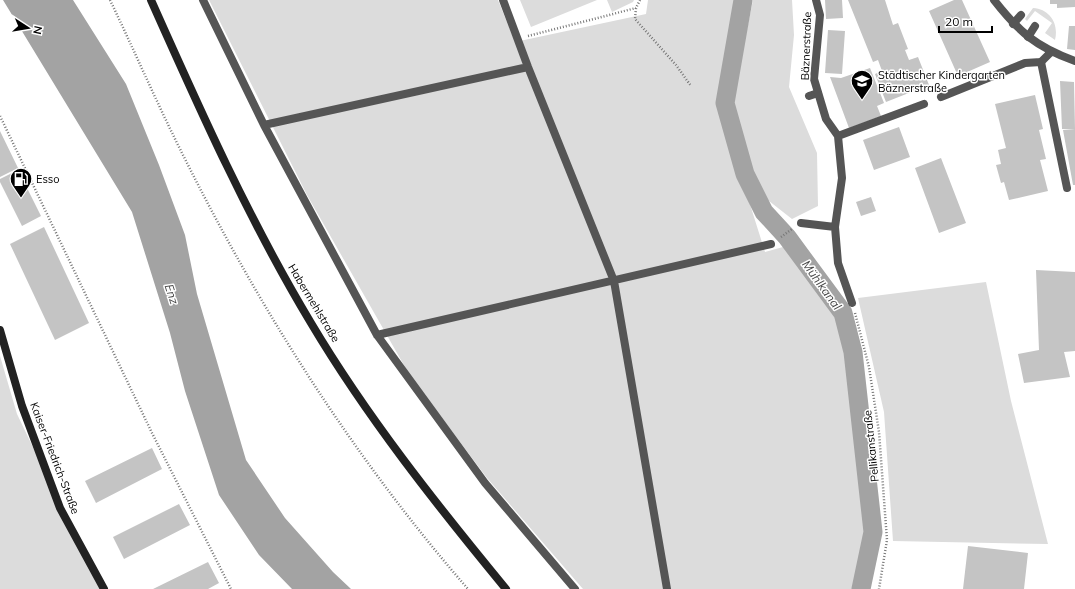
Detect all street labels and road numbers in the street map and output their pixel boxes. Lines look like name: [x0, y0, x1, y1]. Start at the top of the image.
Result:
street label: Bäznerstraße: [798, 11, 814, 81]
street label: Habermehlstraße: [285, 261, 343, 345]
street label: Kaiser-Friedrich-Straße: [27, 400, 83, 516]
street label: Pellikanstraße: [860, 409, 882, 483]

